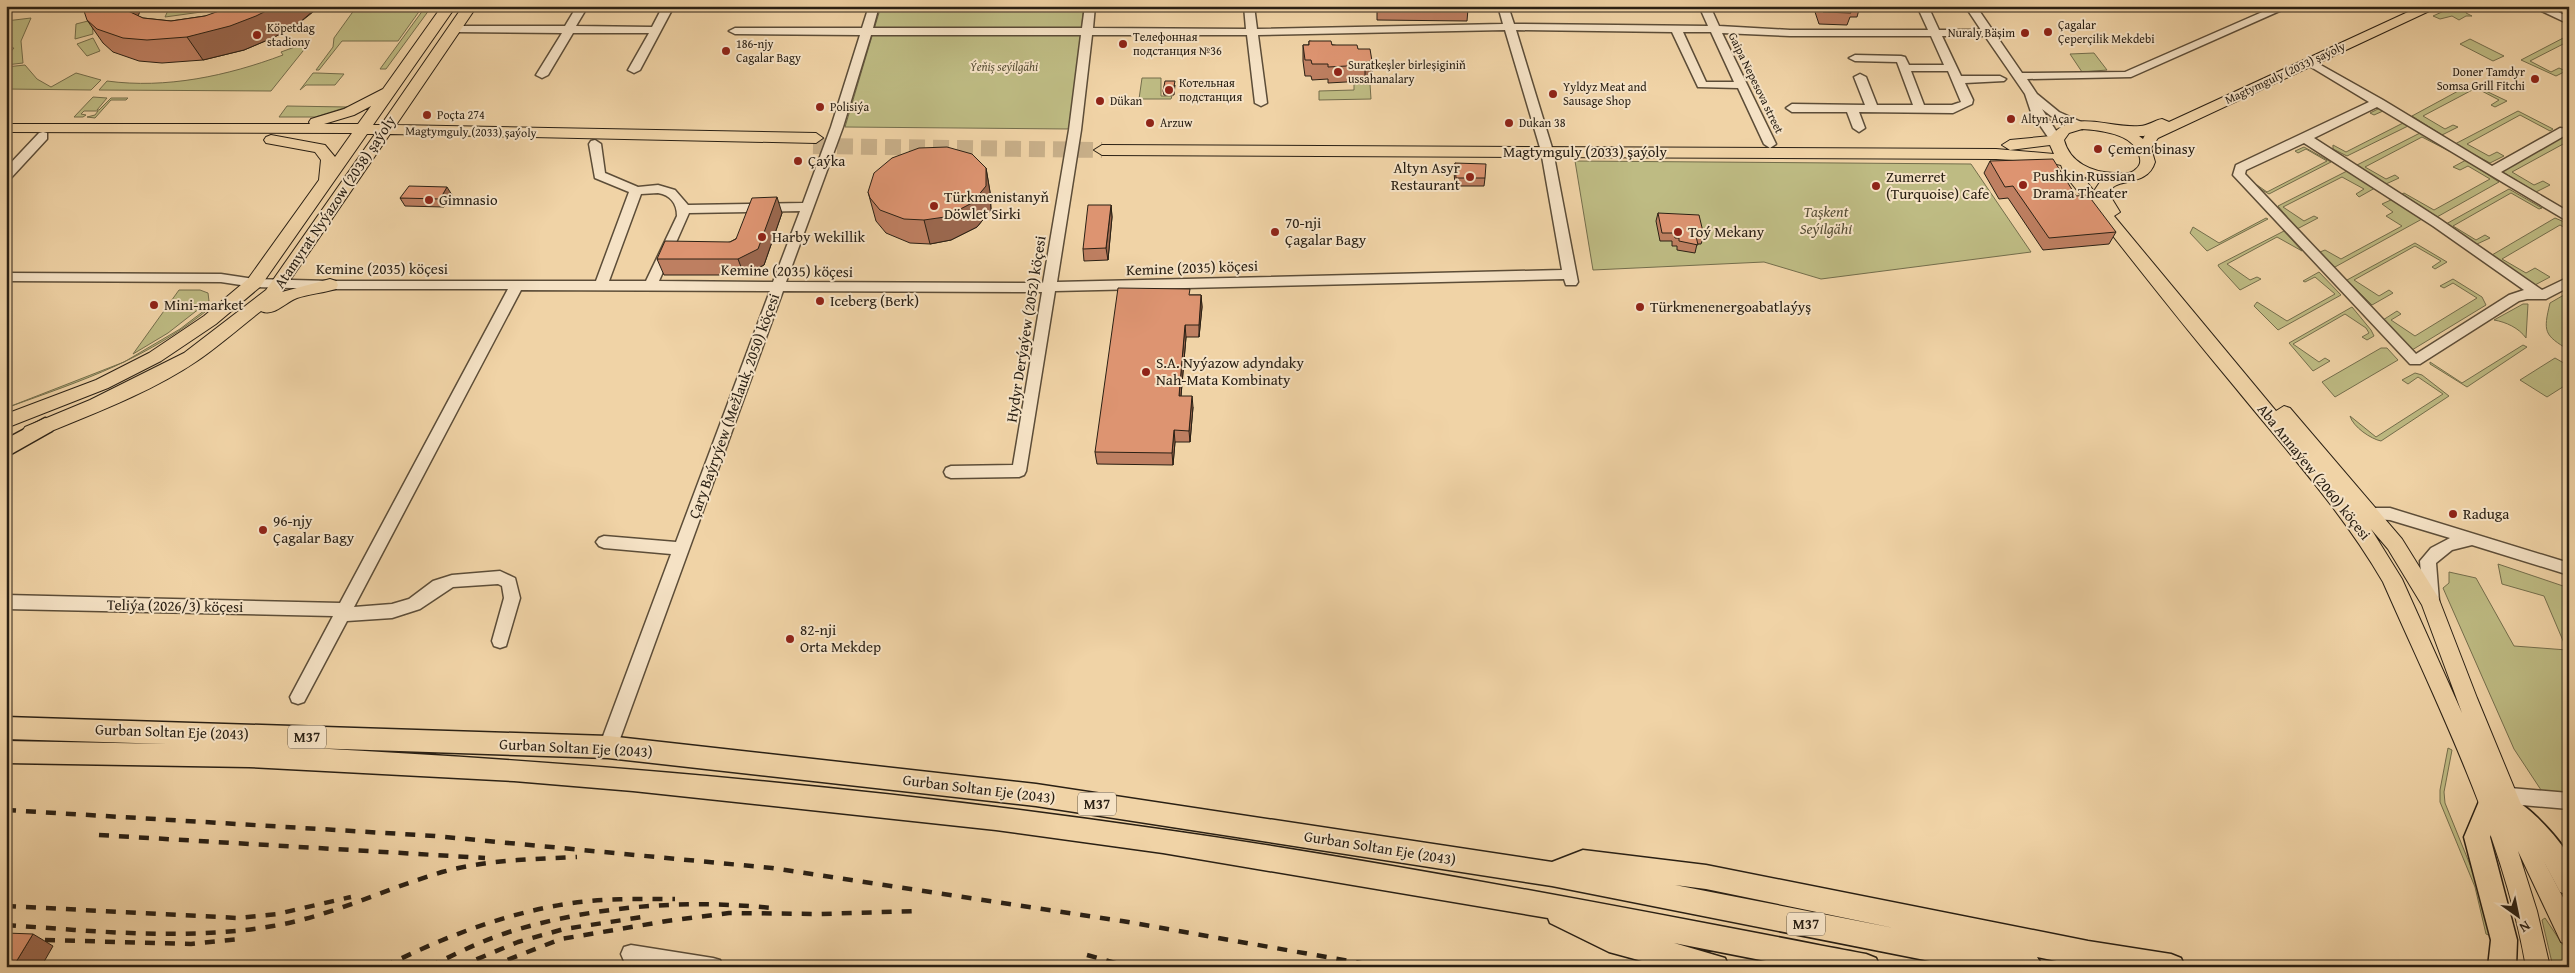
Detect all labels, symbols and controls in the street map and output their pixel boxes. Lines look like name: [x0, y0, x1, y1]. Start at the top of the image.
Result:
place label: Çagalar Çeperçilik Mekdebi: [2058, 16, 2155, 47]
place label: Köpetdag stadiony: [267, 19, 315, 50]
place label: Nuraly Bäşim: [1948, 24, 2015, 41]
marker: Çagalar Çeperçilik Mekdebi: [2042, 26, 2054, 38]
marker: Nuraly Bäşim: [2019, 27, 2031, 39]
place label: Телефонная подстанция №36: [1133, 28, 1222, 59]
marker: Köpetdag stadiony: [251, 29, 263, 41]
street label: Gaipa Nepesova street: [1725, 29, 1789, 137]
place label: 186-njy Cagalar Bagy: [736, 35, 801, 66]
street label: Magtymguly (2033) şaýoly: [2222, 37, 2348, 108]
marker: Телефонная подстанция №36: [1117, 38, 1129, 50]
marker: 186-njy Cagalar Bagy: [720, 45, 732, 57]
place label: Suratkeşler birleşiginiň ussahanalary: [1348, 56, 1466, 87]
park label: Ýeňiş seýilgähi: [970, 58, 1038, 75]
place label: Doner Tamdyr Somsa Grill Fitchi: [2437, 63, 2526, 94]
marker: Suratkeşler birleşiginiň ussahanalary: [1332, 66, 1344, 78]
marker: Doner Tamdyr Somsa Grill Fitchi: [2529, 73, 2541, 85]
place label: Котельная подстанция: [1179, 74, 1242, 105]
place label: Yyldyz Meat and Sausage Shop: [1563, 78, 1647, 109]
marker: Котельная подстанция: [1163, 84, 1175, 96]
marker: Yyldyz Meat and Sausage Shop: [1547, 88, 1559, 100]
place label: Dükan: [1110, 92, 1143, 109]
marker: Dükan: [1094, 95, 1106, 107]
place label: Polisiýa: [830, 98, 869, 115]
marker: Polisiýa: [814, 101, 826, 113]
place label: Poçta 274: [437, 106, 485, 123]
marker: Poçta 274: [421, 109, 433, 121]
place label: Altyn Açar: [2021, 110, 2075, 127]
street label: Atamyrat Nyýazow (2038) şaýoly: [269, 111, 401, 292]
marker: Altyn Açar: [2005, 113, 2017, 125]
place label: Arzuw: [1160, 114, 1193, 131]
place label: Dukan 38: [1519, 114, 1566, 131]
marker: Arzuw: [1144, 117, 1156, 129]
marker: Dukan 38: [1503, 117, 1515, 129]
street label: Magtymguly (2033) şaýoly: [405, 122, 537, 141]
place label: Çemen binasy: [2108, 138, 2196, 159]
street label: Magtymguly (2033) şaýoly: [1503, 141, 1668, 162]
marker: Çemen binasy: [2092, 143, 2104, 155]
place label: Çaýka: [808, 150, 845, 171]
marker: Çaýka: [792, 155, 804, 167]
place label: Altyn Asyr Restaurant: [1391, 157, 1461, 195]
place label: Pushkin Russian Drama Theater: [2033, 165, 2136, 203]
place label: Zumerret (Turquoise) Cafe: [1886, 166, 1989, 204]
marker: Altyn Asyr Restaurant: [1464, 171, 1476, 183]
marker: Pushkin Russian Drama Theater: [2017, 179, 2029, 191]
marker: Zumerret (Turquoise) Cafe: [1870, 180, 1882, 192]
place label: Türkmenistanyň Döwlet Sirki: [944, 186, 1049, 224]
place label: Gimnasio: [439, 189, 498, 210]
marker: Gimnasio: [423, 194, 435, 206]
marker: Türkmenistanyň Döwlet Sirki: [928, 200, 940, 212]
park label: Taşkent Seýilgähi: [1800, 201, 1852, 239]
place label: 70-nji Çagalar Bagy: [1285, 212, 1367, 250]
place label: Toý Mekany: [1688, 221, 1765, 242]
place label: Harby Wekillik: [772, 226, 865, 247]
marker: 70-nji Çagalar Bagy: [1269, 226, 1281, 238]
marker: Toý Mekany: [1672, 226, 1684, 238]
marker: Harby Wekillik: [756, 231, 768, 243]
street label: Hydyr Derýaýew (2052) köçesi: [1000, 234, 1051, 424]
street label: Kemine (2035) köçesi: [1126, 255, 1258, 280]
street label: Kemine (2035) köçesi: [316, 258, 448, 279]
street label: Kemine (2035) köçesi: [721, 259, 853, 282]
street label: Çary Baýryýew (Mežlauk, 2050) köçesi: [683, 290, 784, 521]
place label: Iceberg (Berk): [830, 290, 919, 311]
place label: Mini-market: [164, 294, 244, 315]
marker: Iceberg (Berk): [814, 295, 826, 307]
place label: Türkmenenergoabatlaýyş: [1650, 296, 1811, 317]
marker: Mini-market: [148, 299, 160, 311]
marker: Türkmenenergoabatlaýyş: [1634, 301, 1646, 313]
place label: S.A. Nyýazow adyndaky Nah-Mata Kombinaty: [1156, 352, 1304, 390]
marker: S.A. Nyýazow adyndaky Nah-Mata Kombinaty: [1140, 366, 1152, 378]
street label: Aba Annaýew (2060) köçesi: [2253, 399, 2376, 544]
place label: Raduga: [2463, 503, 2509, 524]
marker: Raduga: [2447, 508, 2459, 520]
place label: 96-njy Çagalar Bagy: [273, 510, 355, 548]
marker: 96-njy Çagalar Bagy: [257, 524, 269, 536]
street label: Teliýa (2026/3) köçesi: [107, 594, 243, 617]
place label: 82-nji Orta Mekdep: [800, 619, 881, 657]
marker: 82-nji Orta Mekdep: [784, 633, 796, 645]
street label: Gurban Soltan Eje (2043): [95, 718, 249, 745]
road number: M37: [288, 726, 326, 749]
street label: Gurban Soltan Eje (2043): [499, 733, 653, 762]
street label: Gurban Soltan Eje (2043): [902, 769, 1057, 808]
road number: M37: [1078, 792, 1116, 816]
street label: Gurban Soltan Eje (2043): [1303, 825, 1458, 870]
north arrow: [2492, 890, 2542, 940]
road number: M37: [1787, 912, 1825, 936]
text: N: [2515, 916, 2534, 938]

